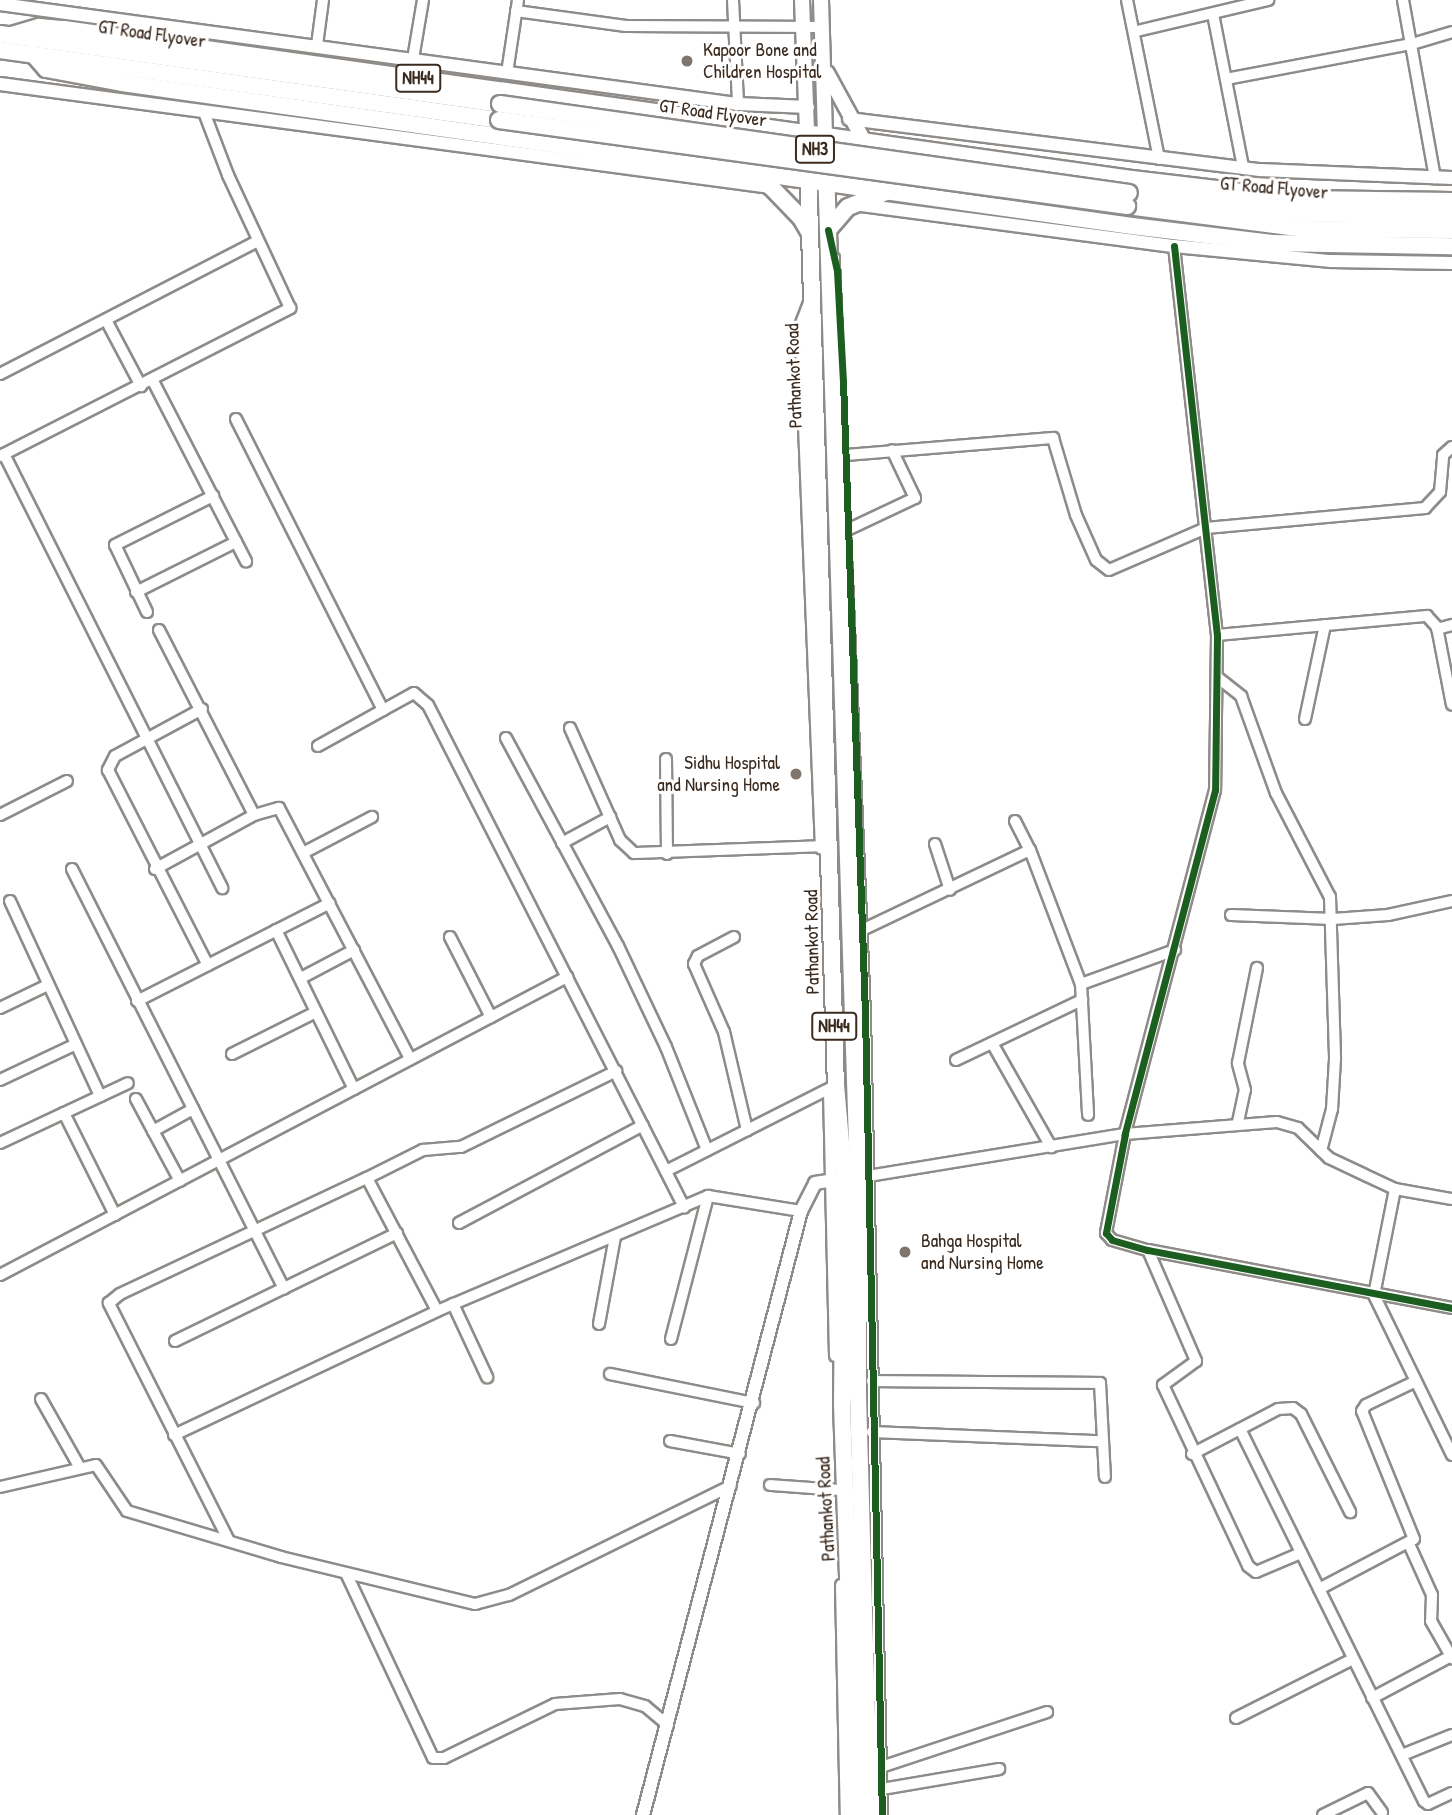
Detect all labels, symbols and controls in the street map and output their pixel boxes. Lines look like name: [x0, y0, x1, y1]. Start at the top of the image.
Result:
street label: GT Road Flyover: [97, 15, 207, 53]
place label: Kapoor Bone and Children Hospital: [703, 39, 821, 83]
marker: Kapoor Bone and Children Hospital: [677, 51, 697, 71]
road number: NH44: [395, 64, 441, 92]
street label: GT Road Flyover: [658, 94, 768, 132]
road number: NH3: [794, 134, 836, 164]
street label: GT Road Flyover: [1219, 172, 1329, 204]
street label: Pathankot Road: [781, 323, 807, 429]
place label: Sidhu Hospital and Nursing Home: [657, 752, 780, 796]
marker: Sidhu Hospital and Nursing Home: [786, 764, 806, 784]
street label: Pathankot Road: [800, 889, 824, 995]
road number: NH44: [811, 1012, 857, 1041]
place label: Bahga Hospital and Nursing Home: [921, 1230, 1044, 1274]
marker: Bahga Hospital and Nursing Home: [895, 1242, 915, 1262]
street label: Pathankot Road: [812, 1456, 840, 1562]

